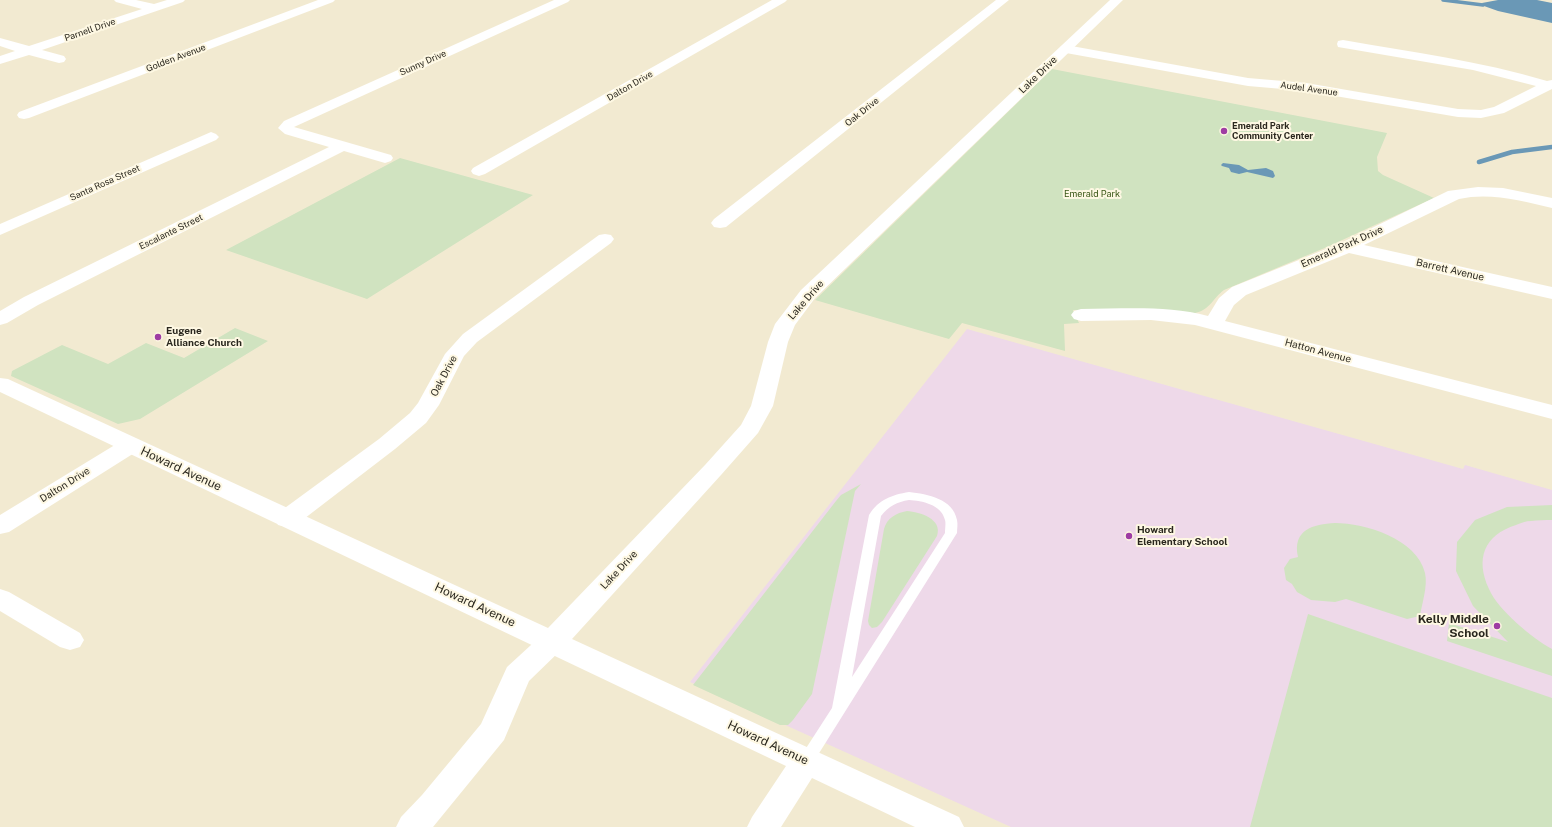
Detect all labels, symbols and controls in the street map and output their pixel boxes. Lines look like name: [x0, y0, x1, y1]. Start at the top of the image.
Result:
street label: Parnell Drive: [63, 16, 117, 44]
street label: Golden Avenue: [145, 42, 207, 74]
street label: Sunny Drive: [398, 48, 448, 78]
street label: Lake Drive: [1016, 54, 1060, 96]
street label: Dalton Drive: [605, 69, 655, 103]
street label: Audel Avenue: [1280, 80, 1338, 98]
street label: Oak Drive: [843, 95, 881, 129]
place label: Emerald Park Community Center: [1232, 121, 1313, 142]
marker: Emerald Park Community Center: [1219, 126, 1229, 136]
street label: Santa Rosa Street: [68, 163, 142, 203]
park label: Emerald Park: [1064, 189, 1120, 199]
street label: Escalante Street: [137, 212, 205, 252]
street label: Emerald Park Drive: [1299, 224, 1385, 270]
street label: Barrett Avenue: [1415, 256, 1485, 284]
street label: Lake Drive: [786, 278, 826, 322]
place label: Eugene Alliance Church: [166, 325, 242, 348]
marker: Eugene Alliance Church: [153, 332, 163, 342]
street label: Hatton Avenue: [1283, 336, 1353, 366]
street label: Oak Drive: [428, 353, 460, 399]
street label: Howard Avenue: [138, 444, 224, 494]
street label: Dalton Drive: [38, 465, 92, 505]
place label: Howard Elementary School: [1137, 524, 1227, 548]
marker: Howard Elementary School: [1124, 531, 1134, 541]
street label: Lake Drive: [598, 548, 640, 592]
street label: Howard Avenue: [432, 580, 518, 630]
place label: Kelly Middle School: [1418, 612, 1489, 640]
marker: Kelly Middle School: [1492, 621, 1502, 631]
street label: Howard Avenue: [725, 718, 811, 768]

